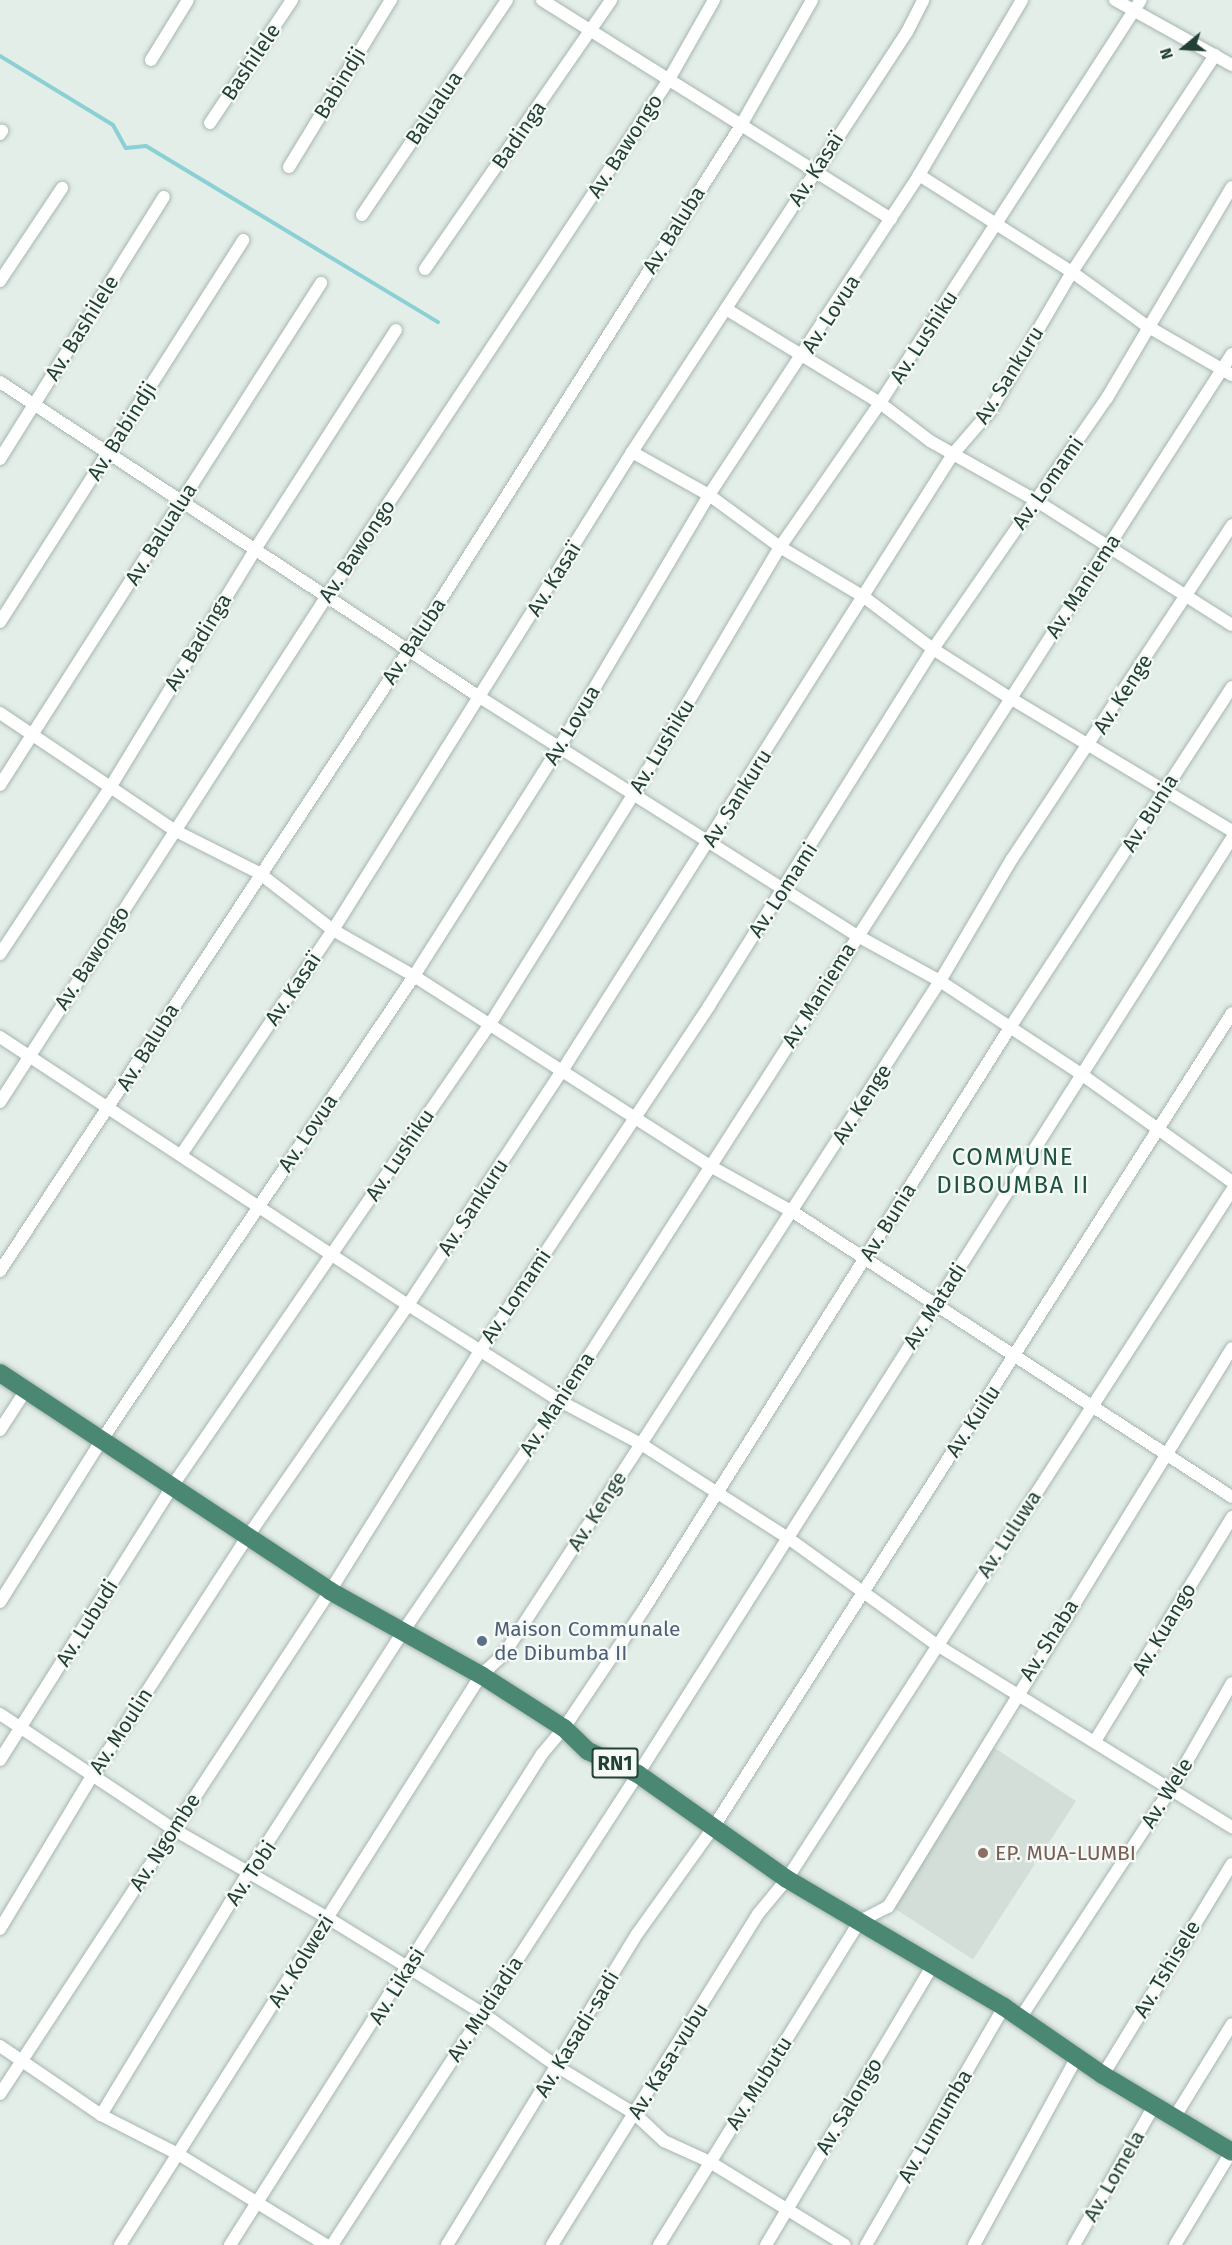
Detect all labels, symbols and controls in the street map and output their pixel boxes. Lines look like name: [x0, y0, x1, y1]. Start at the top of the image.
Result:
north arrow: [1154, 18, 1214, 78]
street label: Bashilele: [216, 19, 286, 105]
street label: Babindji: [309, 43, 371, 123]
text: N: [1156, 46, 1177, 62]
street label: Balualua: [400, 66, 468, 150]
street label: Av. Bawongo: [582, 89, 668, 203]
street label: Badinga: [487, 96, 551, 174]
street label: Av. Kasaï: [783, 128, 849, 210]
street label: Av. Baluba: [637, 182, 711, 278]
street label: Av. Lovua: [796, 270, 866, 358]
street label: Av. Bashilele: [40, 271, 124, 385]
street label: Av. Lushiku: [885, 286, 963, 388]
street label: Av. Sankuru: [969, 321, 1049, 429]
street label: Av. Babindji: [82, 377, 162, 485]
street label: Av. Lomami: [1007, 432, 1089, 534]
street label: Av. Balualua: [120, 478, 202, 590]
street label: Av. Bawongo: [313, 495, 401, 607]
street label: Av. Maniema: [1040, 529, 1126, 643]
street label: Av. Kasaï: [521, 537, 587, 621]
street label: Av. Badinga: [159, 589, 237, 695]
street label: Av. Baluba: [377, 593, 451, 689]
street label: Av. Kenge: [1088, 649, 1158, 739]
street label: Av. Lovua: [538, 681, 606, 769]
street label: Av. Lushiku: [624, 694, 700, 798]
street label: Av. Sankuru: [697, 744, 777, 852]
street label: Av. Bunia: [1116, 770, 1184, 856]
street label: Av. Lomami: [743, 838, 823, 942]
street label: Av. Bawongo: [49, 901, 135, 1015]
street label: Av. Maniema: [777, 938, 861, 1052]
street label: Av. Kasaï: [259, 948, 327, 1030]
street label: Av. Baluba: [111, 999, 185, 1095]
street label: Av. Kenge: [827, 1059, 897, 1149]
street label: Av. Lovua: [273, 1089, 343, 1177]
street label: Av. Lushiku: [360, 1104, 440, 1206]
district label: COMMUNE DIBOUMBA II: [936, 1144, 1090, 1200]
street label: Av. Sankuru: [432, 1154, 514, 1260]
street label: Av. Bunia: [854, 1179, 922, 1265]
street label: Av. Lomami: [475, 1244, 557, 1348]
street label: Av. Matadi: [898, 1258, 972, 1354]
street label: Av. Maniema: [514, 1347, 600, 1461]
street label: Av. Kuilu: [940, 1380, 1006, 1462]
street label: Av. Kenge: [562, 1466, 632, 1556]
street label: Av. Luluwa: [971, 1486, 1047, 1582]
street label: Av. Lubudi: [50, 1575, 124, 1671]
street label: Av. Kuango: [1127, 1578, 1201, 1680]
street label: Av. Shaba: [1014, 1595, 1084, 1685]
place label: Maison Communale de Dibumba II: [494, 1616, 680, 1666]
marker: Maison Communale de Dibumba II: [475, 1634, 489, 1648]
street label: Av. Moulin: [84, 1683, 158, 1779]
road number: RN1: [591, 1746, 639, 1780]
street label: Av. Wele: [1136, 1753, 1198, 1833]
street label: Av. Ngombe: [124, 1788, 206, 1896]
street label: Av. Tobi: [220, 1836, 282, 1910]
place label: EP. MUA-LUMBI: [995, 1840, 1136, 1866]
marker: EP. MUA-LUMBI: [976, 1846, 990, 1860]
street label: Av. Kolwezi: [263, 1910, 339, 2012]
street label: Av. Tshisele: [1128, 1916, 1206, 2022]
street label: Av. Likasi: [364, 1943, 430, 2029]
street label: Av. Mudiadia: [442, 1952, 528, 2066]
street label: Av. Kasadi-sadi: [529, 1966, 625, 2102]
street label: Av. Kasa-vubu: [622, 1998, 714, 2124]
street label: Av. Mubutu: [720, 2032, 798, 2134]
street label: Av. Salongo: [810, 2053, 888, 2159]
street label: Av. Lumumba: [892, 2065, 978, 2187]
street label: Av. Lomela: [1078, 2126, 1150, 2226]

